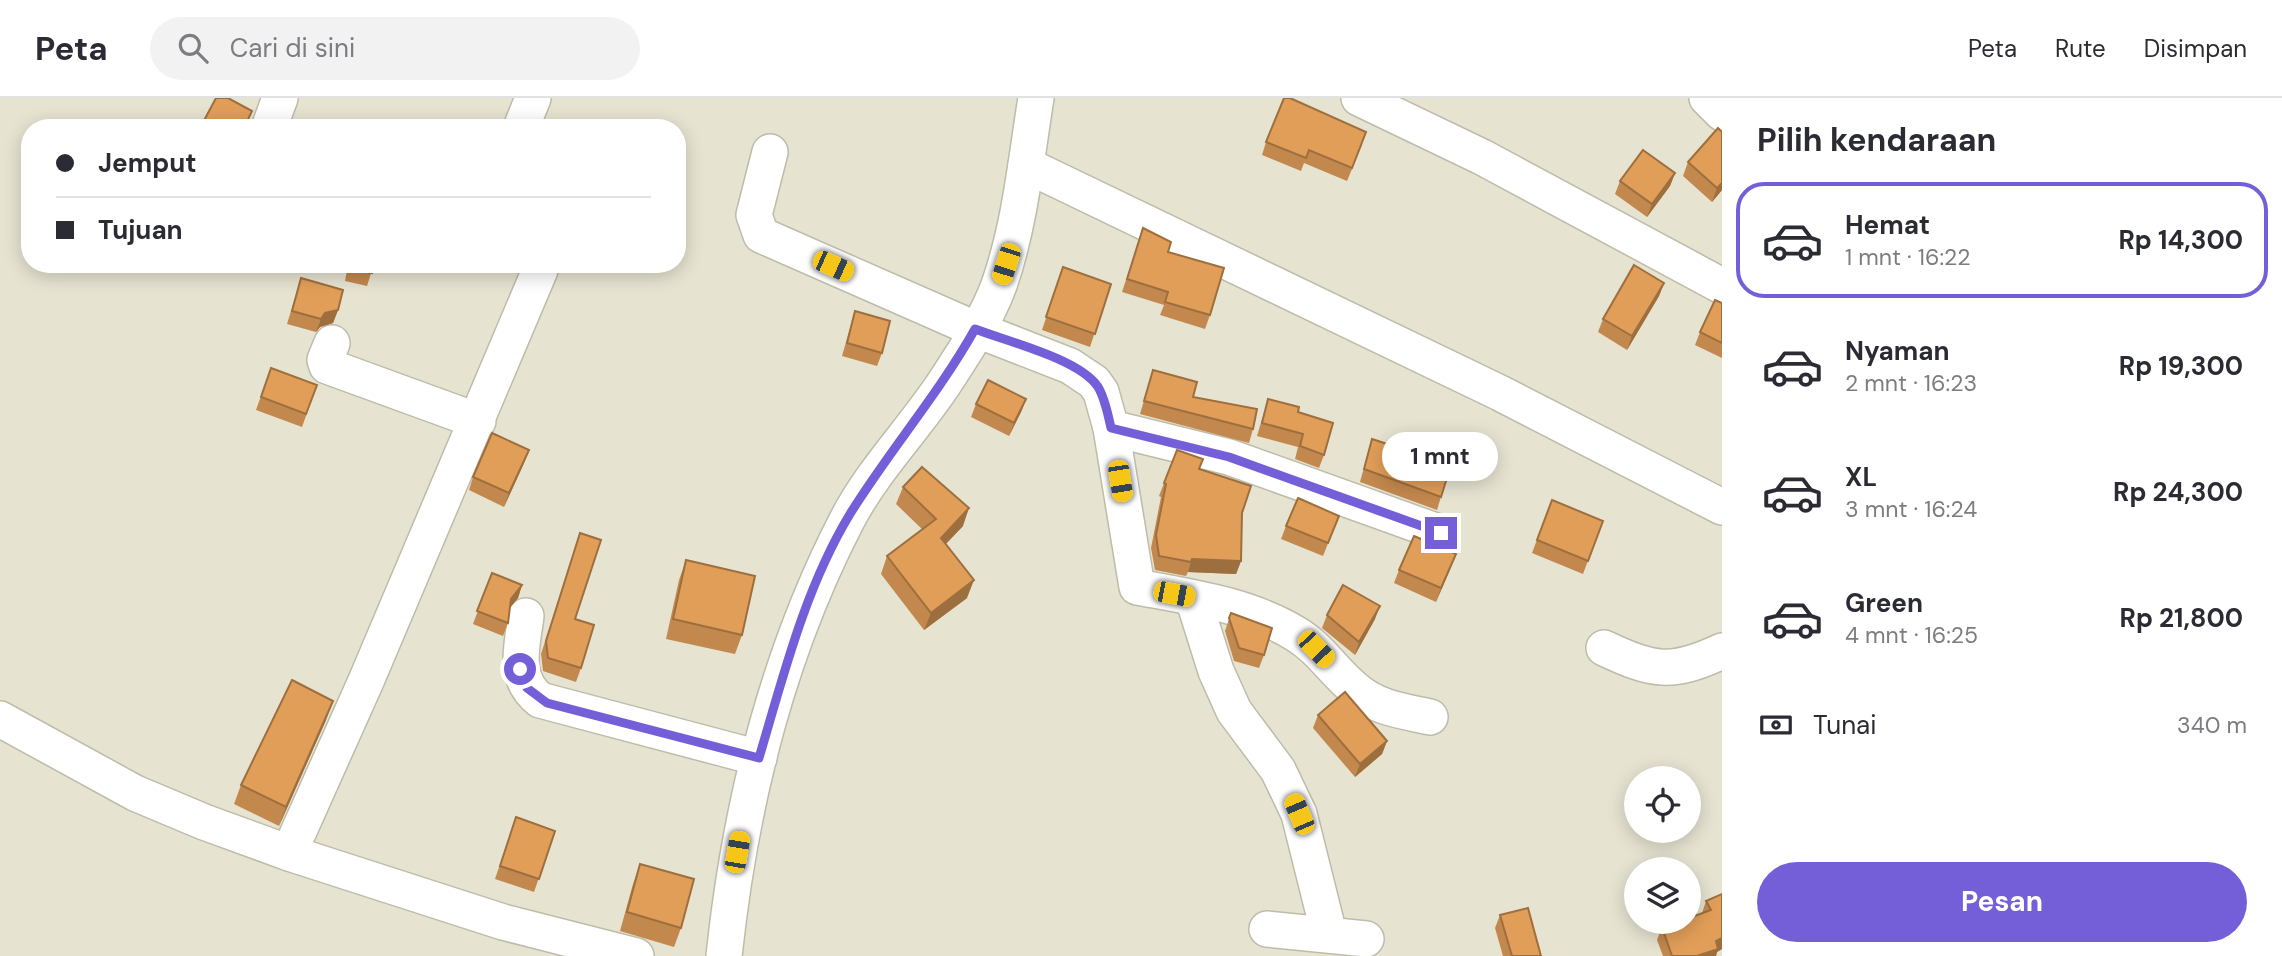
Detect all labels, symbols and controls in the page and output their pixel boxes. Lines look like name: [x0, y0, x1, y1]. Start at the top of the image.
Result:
search box: [150, 17, 640, 80]
text: Peta: [35, 27, 108, 70]
icon: search: [174, 29, 212, 67]
text: Cari di sini: [230, 31, 355, 65]
text: Peta: [1968, 33, 2017, 64]
text: Rute: [2055, 33, 2106, 64]
text: Disimpan: [2144, 33, 2247, 64]
text: Pilih kendaraan: [1757, 119, 1996, 161]
text: Jemput: [98, 146, 197, 180]
text: Hemat: [1845, 208, 1930, 242]
icon: car: [1761, 209, 1824, 272]
text: Tujuan: [98, 213, 183, 247]
text: Rp 14,300: [2118, 223, 2243, 257]
car: [990, 241, 1023, 287]
text: 1 mnt · 16:22: [1845, 242, 1971, 272]
car: [810, 248, 857, 284]
text: Nyaman: [1845, 334, 1950, 368]
icon: car: [1761, 335, 1824, 398]
text: Rp 19,300: [2119, 349, 2243, 383]
text: 2 mnt · 16:23: [1845, 368, 1977, 398]
callout: 1 mnt: [1383, 432, 1499, 480]
text: 1 mnt: [1410, 441, 1470, 471]
car: [1107, 459, 1134, 503]
text: XL: [1845, 460, 1877, 494]
icon: car: [1761, 461, 1824, 524]
text: Rp 24,300: [2113, 475, 2243, 509]
text: 3 mnt · 16:24: [1845, 494, 1977, 524]
route end: [1425, 517, 1457, 549]
car: [1152, 580, 1197, 608]
text: Green: [1845, 586, 1923, 620]
icon: car: [1761, 587, 1824, 650]
text: Rp 21,800: [2120, 601, 2243, 635]
text: 4 mnt · 16:25: [1845, 620, 1978, 650]
car: [1294, 627, 1339, 671]
route start: [504, 653, 536, 685]
icon: cash: [1757, 706, 1795, 744]
text: Tunai: [1813, 708, 1877, 742]
text: 340 m: [2177, 710, 2247, 740]
map controls: [1624, 766, 1701, 934]
button: locate: [1624, 766, 1701, 843]
car: [1282, 791, 1317, 837]
car: [724, 829, 751, 875]
button: layers: [1624, 857, 1701, 934]
button: Pesan: [1757, 862, 2247, 942]

